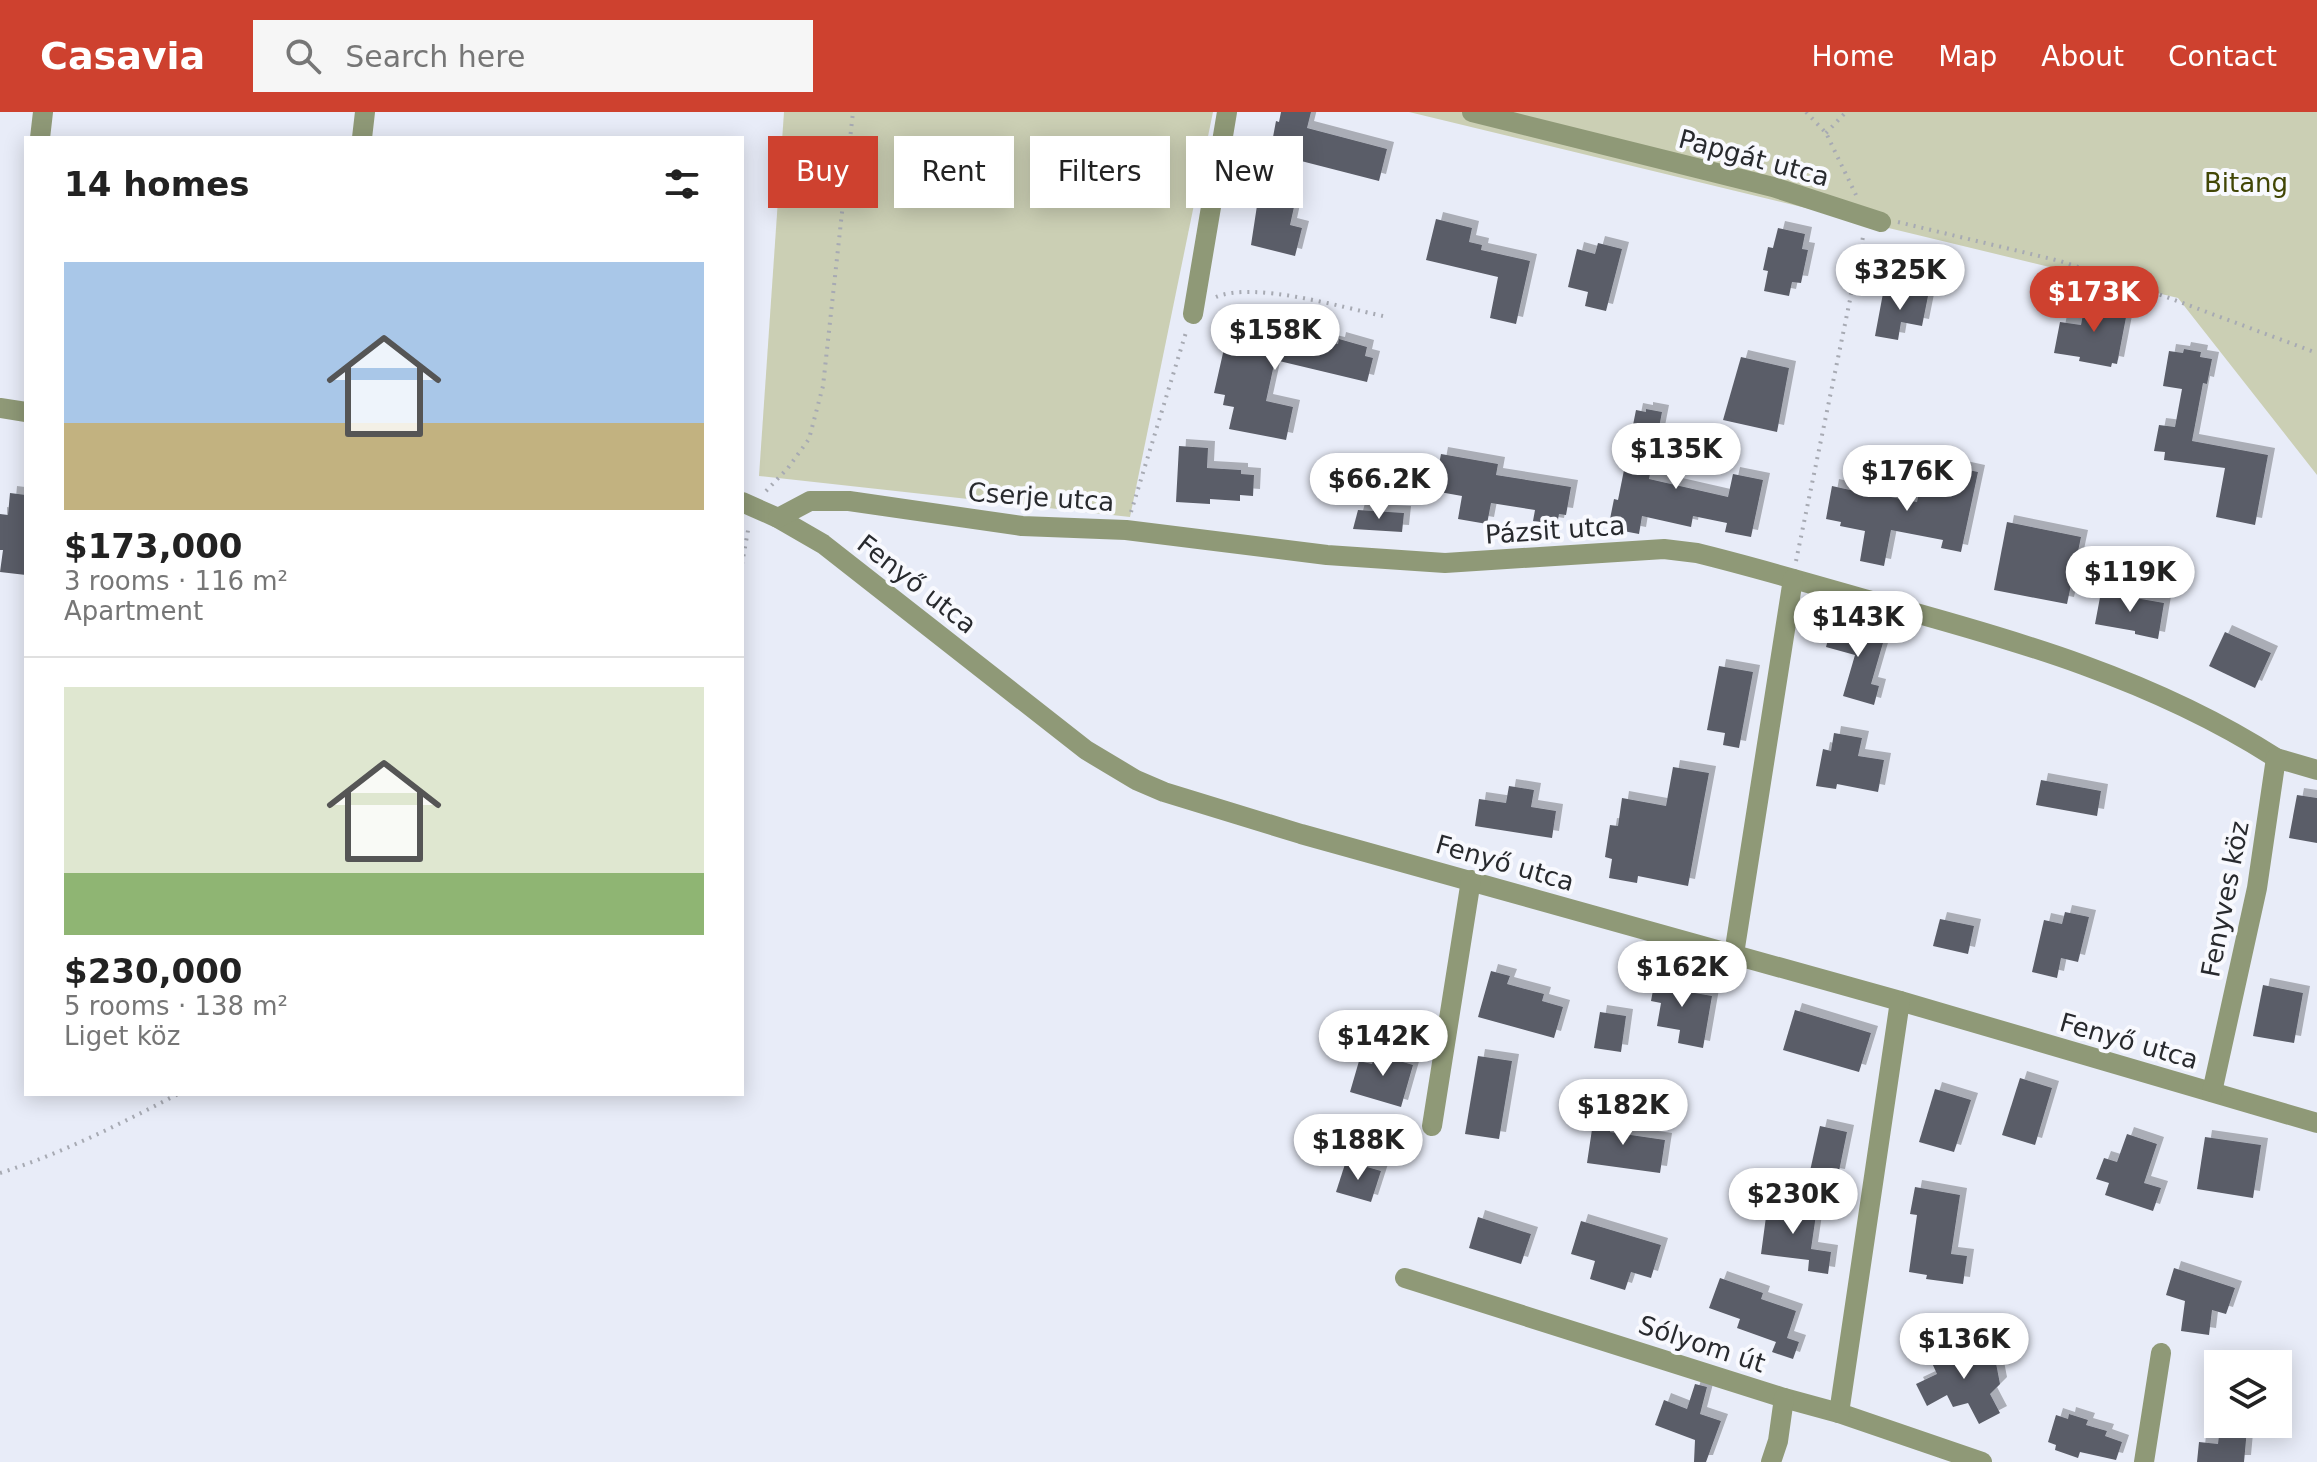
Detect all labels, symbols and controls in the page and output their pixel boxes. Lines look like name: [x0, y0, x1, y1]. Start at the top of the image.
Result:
search box: [253, 20, 813, 92]
text: Casavia: [40, 34, 205, 78]
icon: search: [281, 34, 325, 78]
text: Search here: [345, 39, 525, 74]
text: Home: [1811, 40, 1894, 73]
text: Map: [1938, 40, 1997, 73]
text: About: [2041, 40, 2124, 73]
text: Contact: [2168, 40, 2277, 73]
street label: Papgát utca: [1675, 123, 1833, 193]
chip: Buy: [768, 136, 878, 208]
chip: Rent: [894, 136, 1014, 208]
chip: Filters: [1030, 136, 1170, 208]
chip: New: [1186, 136, 1303, 208]
icon: filters: [660, 162, 704, 206]
text: 14 homes: [64, 164, 249, 204]
park label: Bitang: [2204, 168, 2288, 198]
pin: $325K: [1844, 244, 1956, 312]
text: $325K: [1854, 255, 1946, 285]
pin: $173K: [2038, 266, 2150, 334]
text: $173K: [2048, 277, 2140, 307]
pin: $158K: [1219, 304, 1331, 372]
icon: home: [312, 314, 456, 458]
text: $158K: [1229, 315, 1321, 345]
pin: $135K: [1620, 423, 1732, 491]
text: $135K: [1630, 434, 1722, 464]
pin: $176K: [1851, 445, 1963, 513]
pin: $66.2K: [1314, 453, 1444, 521]
text: $176K: [1861, 456, 1953, 486]
text: $66.2K: [1328, 464, 1430, 494]
street label: Cserje utca: [967, 477, 1115, 517]
street label: Pázsit utca: [1484, 510, 1626, 550]
text: $173,000: [64, 526, 243, 566]
street label: Fenyő utca: [852, 528, 982, 640]
pin: $119K: [2074, 546, 2186, 614]
text: $119K: [2084, 557, 2176, 587]
text: 3 rooms · 116 m²: [64, 566, 288, 596]
pin: $143K: [1802, 591, 1914, 659]
text: Apartment: [64, 596, 203, 626]
text: $143K: [1812, 602, 1904, 632]
icon: home: [312, 739, 456, 883]
street label: Fenyves köz: [2195, 818, 2255, 980]
street label: Fenyő utca: [1432, 829, 1578, 897]
pin: $162K: [1626, 941, 1738, 1009]
text: $230,000: [64, 951, 243, 991]
text: $162K: [1636, 952, 1728, 982]
text: 5 rooms · 138 m²: [64, 991, 288, 1021]
street label: Fenyő utca: [2056, 1007, 2202, 1075]
pin: $142K: [1327, 1010, 1439, 1078]
text: Liget köz: [64, 1021, 180, 1051]
text: $142K: [1337, 1021, 1429, 1051]
pin: $182K: [1567, 1079, 1679, 1147]
text: $182K: [1577, 1090, 1669, 1120]
pin: $188K: [1302, 1114, 1414, 1182]
text: $188K: [1312, 1125, 1404, 1155]
pin: $230K: [1737, 1168, 1849, 1236]
text: $230K: [1747, 1179, 1839, 1209]
street label: Sólyom út: [1635, 1309, 1769, 1379]
pin: $136K: [1908, 1313, 2020, 1381]
text: $136K: [1918, 1324, 2010, 1354]
map controls: [2204, 1350, 2292, 1438]
button: layers: [2204, 1350, 2292, 1438]

